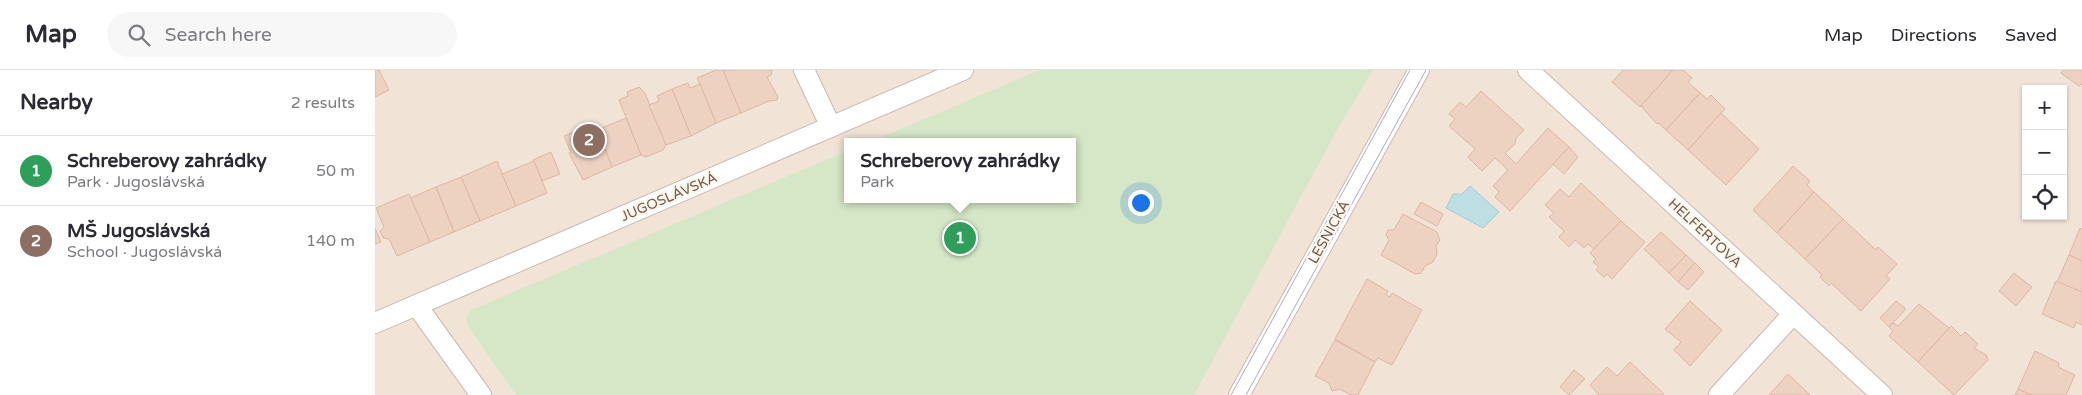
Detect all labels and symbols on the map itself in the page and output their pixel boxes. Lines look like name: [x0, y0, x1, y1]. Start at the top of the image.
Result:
pin: 2: [573, 121, 605, 159]
street label: JUGOSLÁVSKÁ: [618, 169, 720, 225]
your location: [1128, 190, 1154, 216]
street label: HELFERTOVA: [1665, 195, 1745, 271]
street label: LESNICKÁ: [1305, 197, 1353, 267]
pin: 1: [944, 219, 976, 257]

